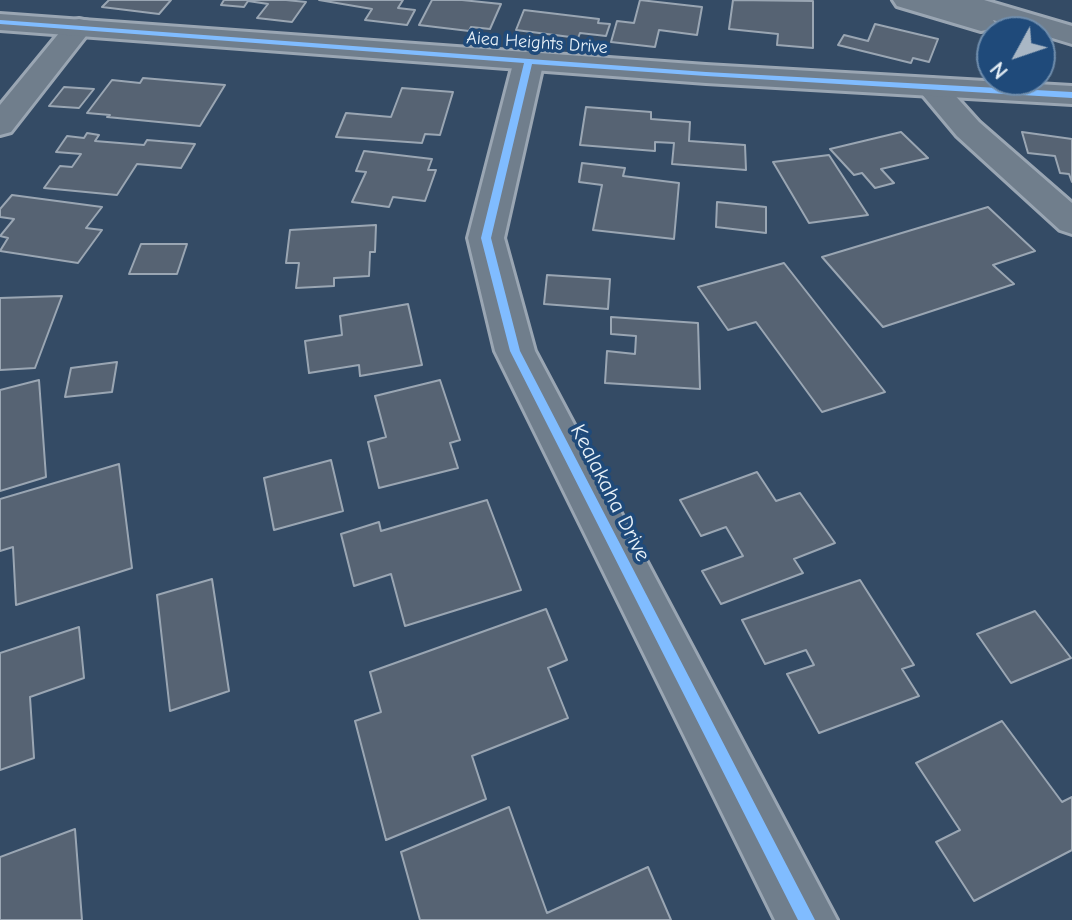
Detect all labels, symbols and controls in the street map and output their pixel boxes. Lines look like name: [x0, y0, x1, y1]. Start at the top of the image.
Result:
north arrow: [976, 16, 1056, 96]
street label: Aiea Heights Drive: [466, 27, 608, 59]
text: N: [985, 56, 1014, 84]
street label: Kealakaha Drive: [564, 420, 656, 566]

